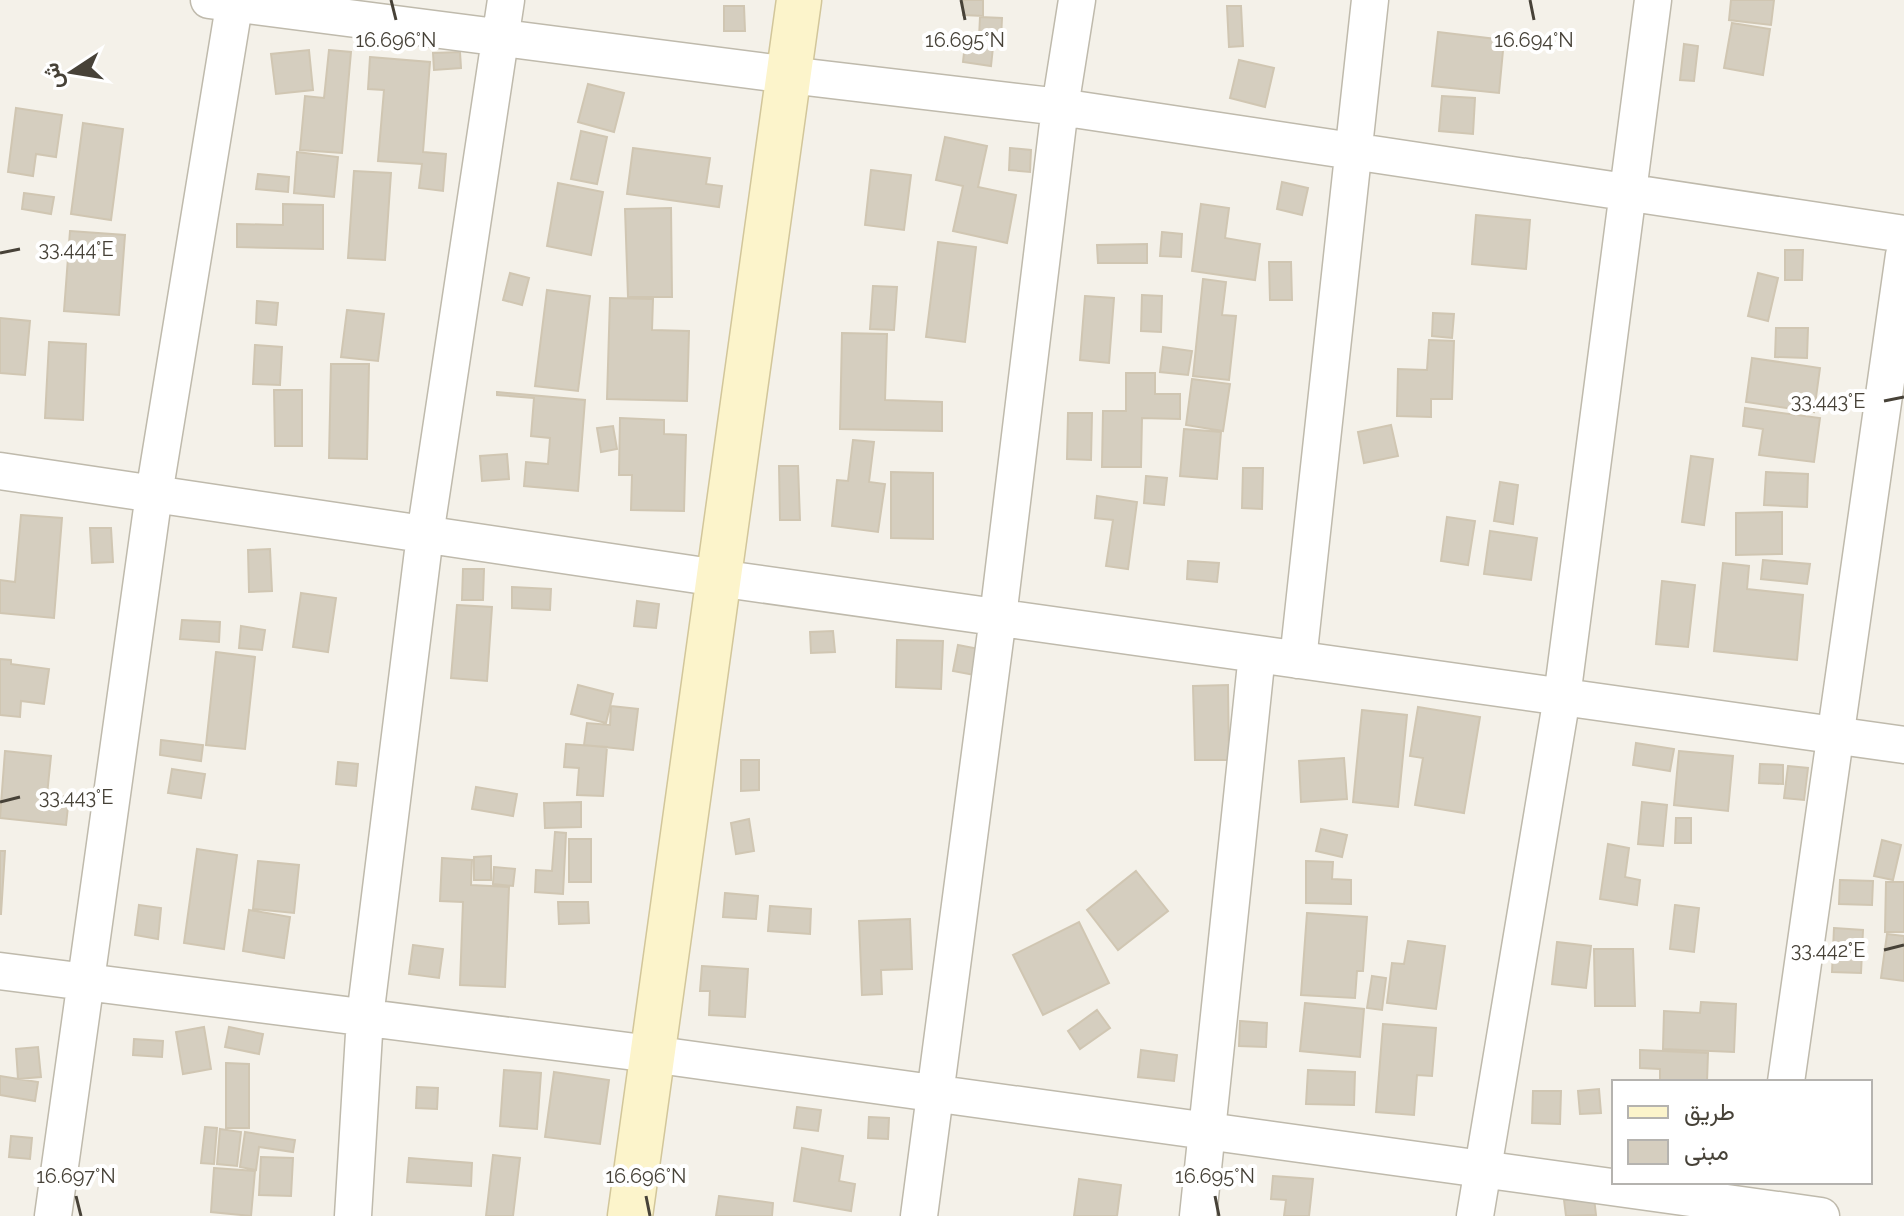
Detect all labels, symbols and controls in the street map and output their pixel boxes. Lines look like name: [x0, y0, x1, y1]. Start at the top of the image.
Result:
text: 16.696°N: [356, 28, 437, 52]
text: 16.695°N: [925, 28, 1005, 52]
text: 16.694°N: [1494, 28, 1574, 52]
north arrow: [32, 32, 112, 112]
text: ش: [37, 60, 69, 92]
text: 33.444°E: [38, 237, 114, 261]
text: 33.443°E: [1791, 389, 1865, 413]
text: 33.443°E: [39, 785, 113, 809]
text: 33.442°E: [1791, 938, 1865, 962]
legend: [1612, 1080, 1872, 1184]
text: طريق: [1684, 1097, 1735, 1127]
text: مبنى: [1684, 1137, 1729, 1166]
text: 16.697°N: [36, 1164, 116, 1188]
text: 16.696°N: [606, 1164, 687, 1188]
text: 16.695°N: [1175, 1164, 1255, 1188]

